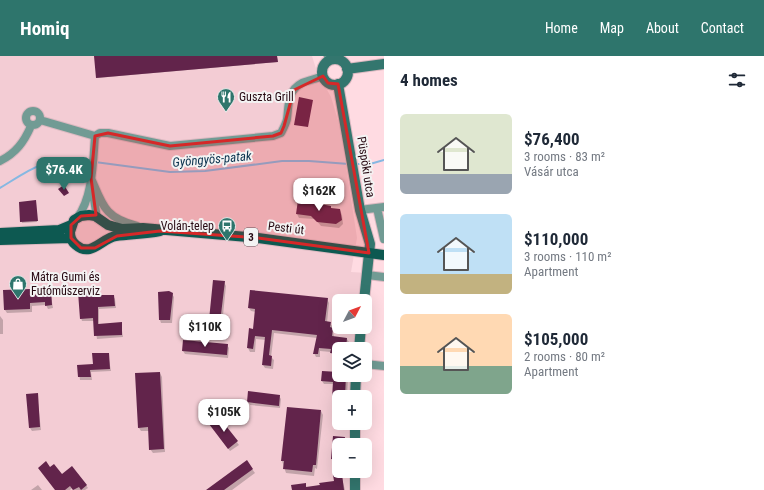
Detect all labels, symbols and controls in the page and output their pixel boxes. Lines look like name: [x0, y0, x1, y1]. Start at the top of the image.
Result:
text: Homiq: [20, 17, 69, 40]
text: Home: [545, 20, 578, 36]
text: Map: [600, 20, 624, 36]
text: About: [646, 20, 679, 36]
text: Contact: [701, 20, 744, 36]
icon: filters: [726, 69, 748, 91]
text: 4 homes: [400, 70, 458, 90]
restaurant icon: Guszta Grill: [216, 87, 236, 112]
place label: Guszta Grill: [239, 90, 294, 104]
text: $76,400: [524, 129, 580, 149]
icon: home: [432, 130, 480, 178]
street label: Püspöki utca: [354, 136, 378, 199]
water label: Gyöngyös-patak: [172, 148, 252, 170]
text: 3 rooms · 83 m²: [524, 149, 605, 164]
pin: $76.4K: [31, 157, 97, 191]
text: $76.4K: [45, 162, 83, 177]
text: Vásár utca: [524, 164, 579, 179]
pin: $162K: [291, 178, 347, 212]
text: $162K: [302, 183, 336, 198]
bus stop icon: Volán-telep: [217, 216, 237, 241]
place label: Volán-telep: [161, 219, 214, 233]
street label: Pesti út: [267, 219, 305, 237]
road number: 3: [244, 228, 258, 246]
text: $110,000: [524, 229, 588, 249]
icon: home: [432, 230, 480, 278]
text: 3 rooms · 110 m²: [524, 249, 611, 264]
text: Apartment: [524, 264, 578, 279]
place label: Mátra Gumi és Futóműszerviz: [31, 270, 100, 298]
shop icon: Mátra Gumi és Futóműszerviz: [8, 274, 28, 299]
north arrow: [332, 294, 372, 334]
map controls: [332, 294, 372, 478]
pin: $110K: [177, 314, 233, 348]
text: $110K: [188, 319, 222, 334]
text: $105,000: [524, 329, 588, 349]
icon: home: [432, 330, 480, 378]
button: layers: [332, 342, 372, 382]
text: 2 rooms · 80 m²: [524, 349, 605, 364]
text: Apartment: [524, 364, 578, 379]
button: +: [332, 390, 372, 430]
pin: $105K: [196, 399, 252, 433]
text: $105K: [207, 404, 241, 419]
button: −: [332, 438, 372, 478]

